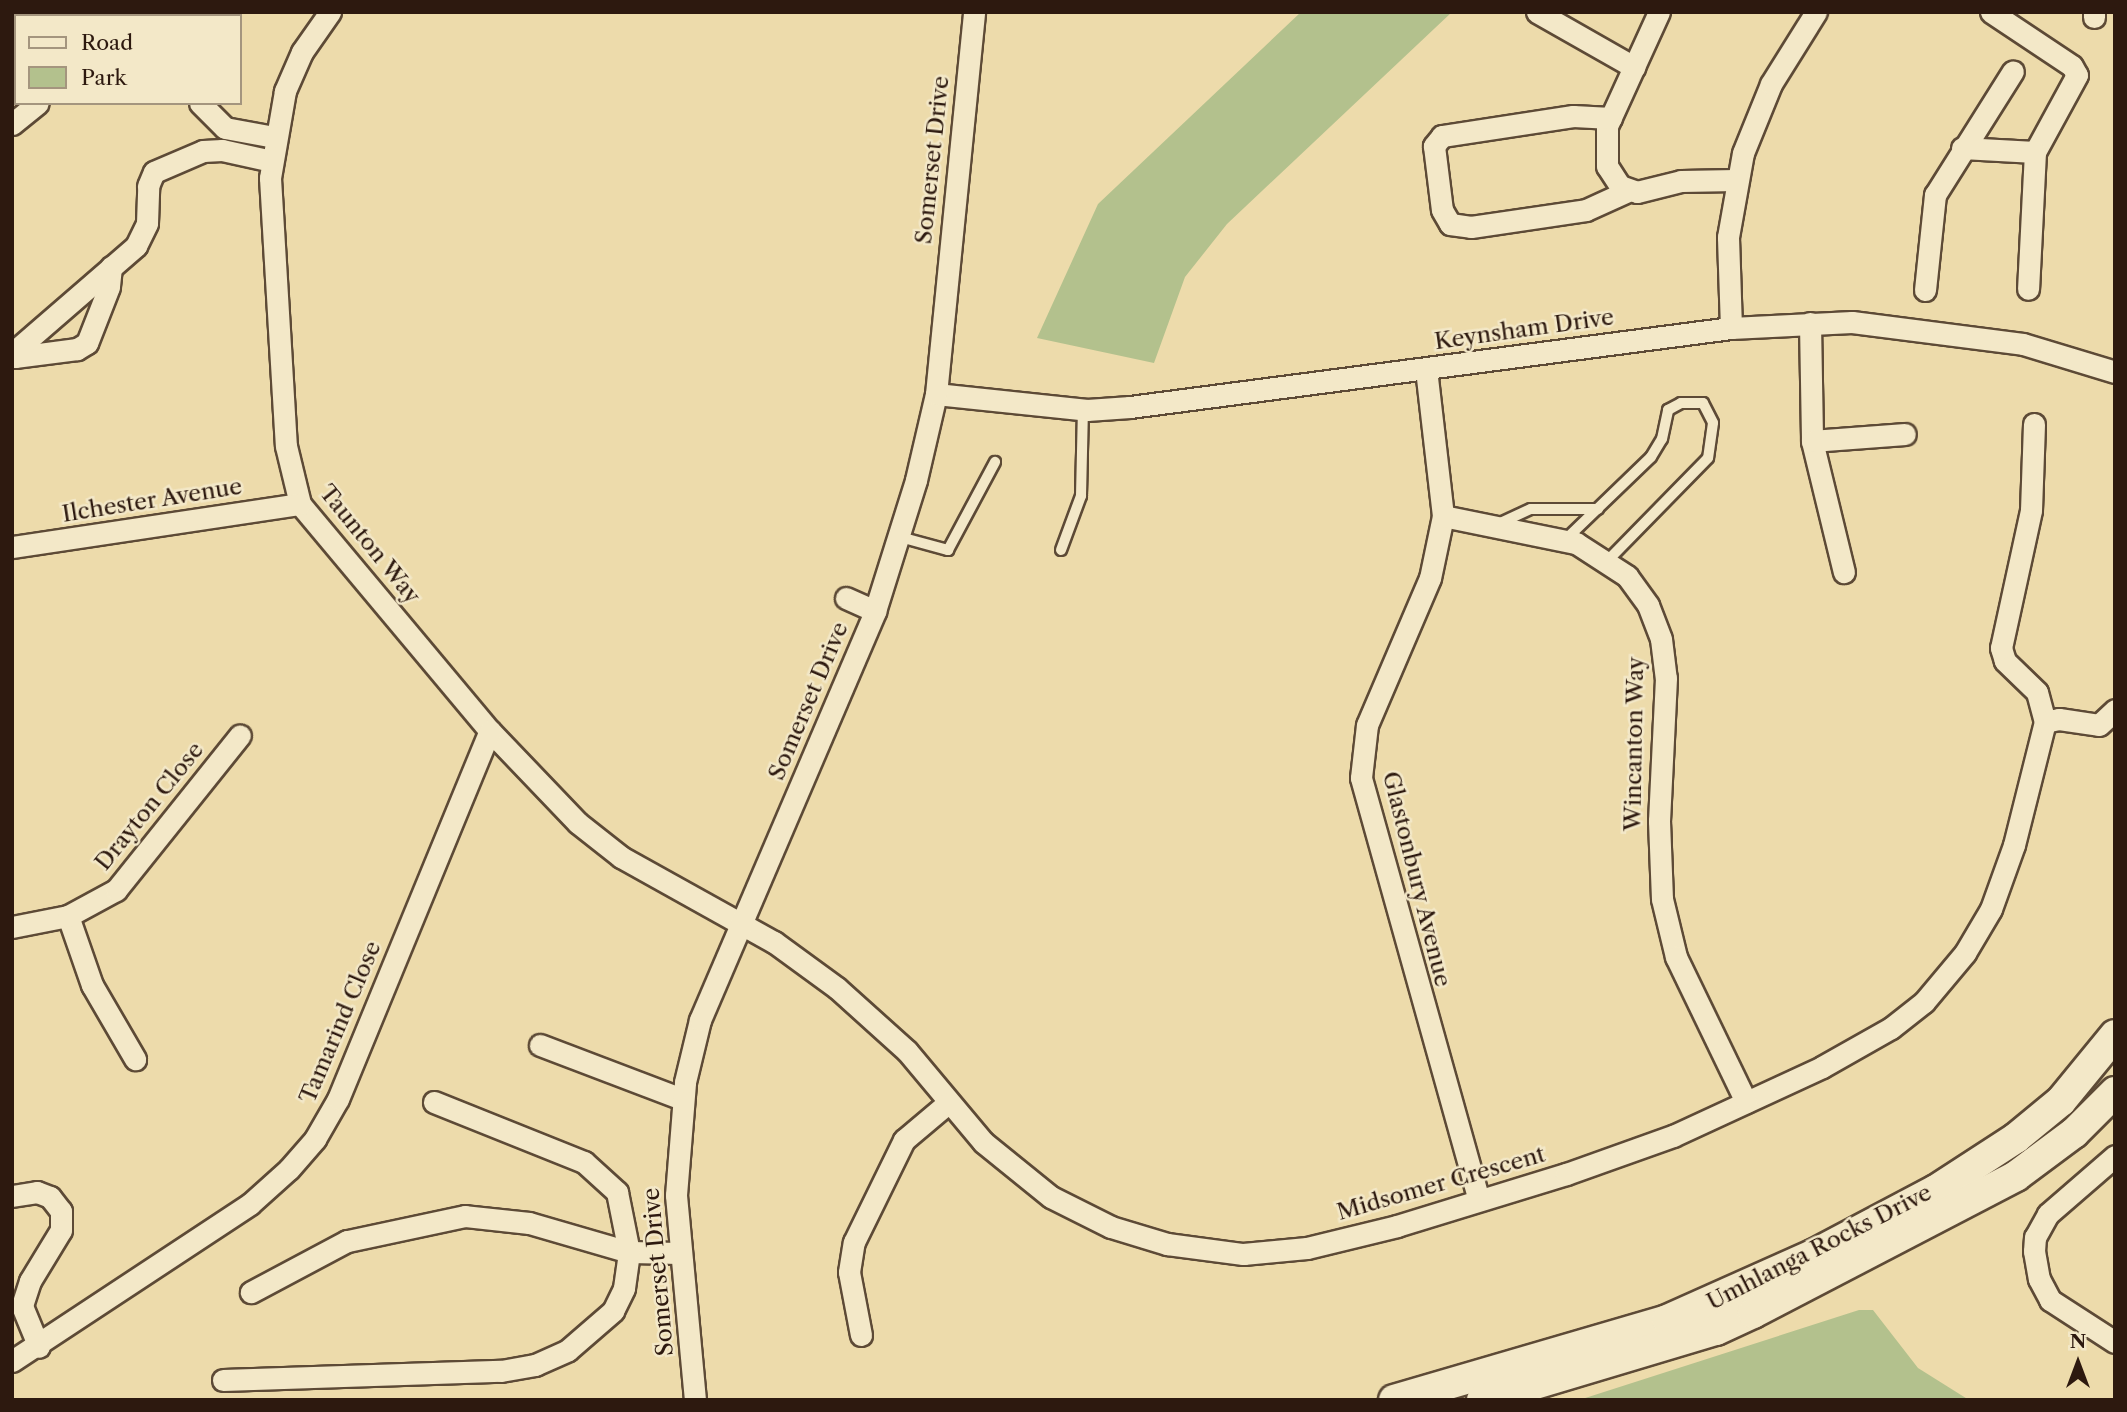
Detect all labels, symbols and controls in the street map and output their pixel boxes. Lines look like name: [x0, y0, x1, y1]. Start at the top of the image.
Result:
legend: [14, 14, 242, 105]
text: Road: [81, 30, 133, 55]
text: Park: [81, 65, 127, 90]
street label: Somerset Drive: [909, 75, 955, 245]
street label: Keynsham Drive: [1433, 303, 1615, 355]
street label: Ilchester Avenue: [59, 472, 245, 528]
street label: Taunton Way: [313, 479, 427, 609]
street label: Somerset Drive: [762, 618, 854, 784]
street label: Wincanton Way: [1619, 656, 1649, 832]
street label: Drayton Close: [89, 736, 209, 876]
street label: Glastonbury Avenue: [1377, 768, 1457, 990]
street label: Tamarind Close: [293, 937, 387, 1107]
street label: Midsomer Crescent: [1333, 1140, 1549, 1226]
street label: Umhlanga Rocks Drive: [1702, 1178, 1936, 1316]
street label: Somerset Drive: [637, 1187, 679, 1357]
north arrow: [2043, 1328, 2113, 1398]
text: N: [2070, 1330, 2086, 1353]

